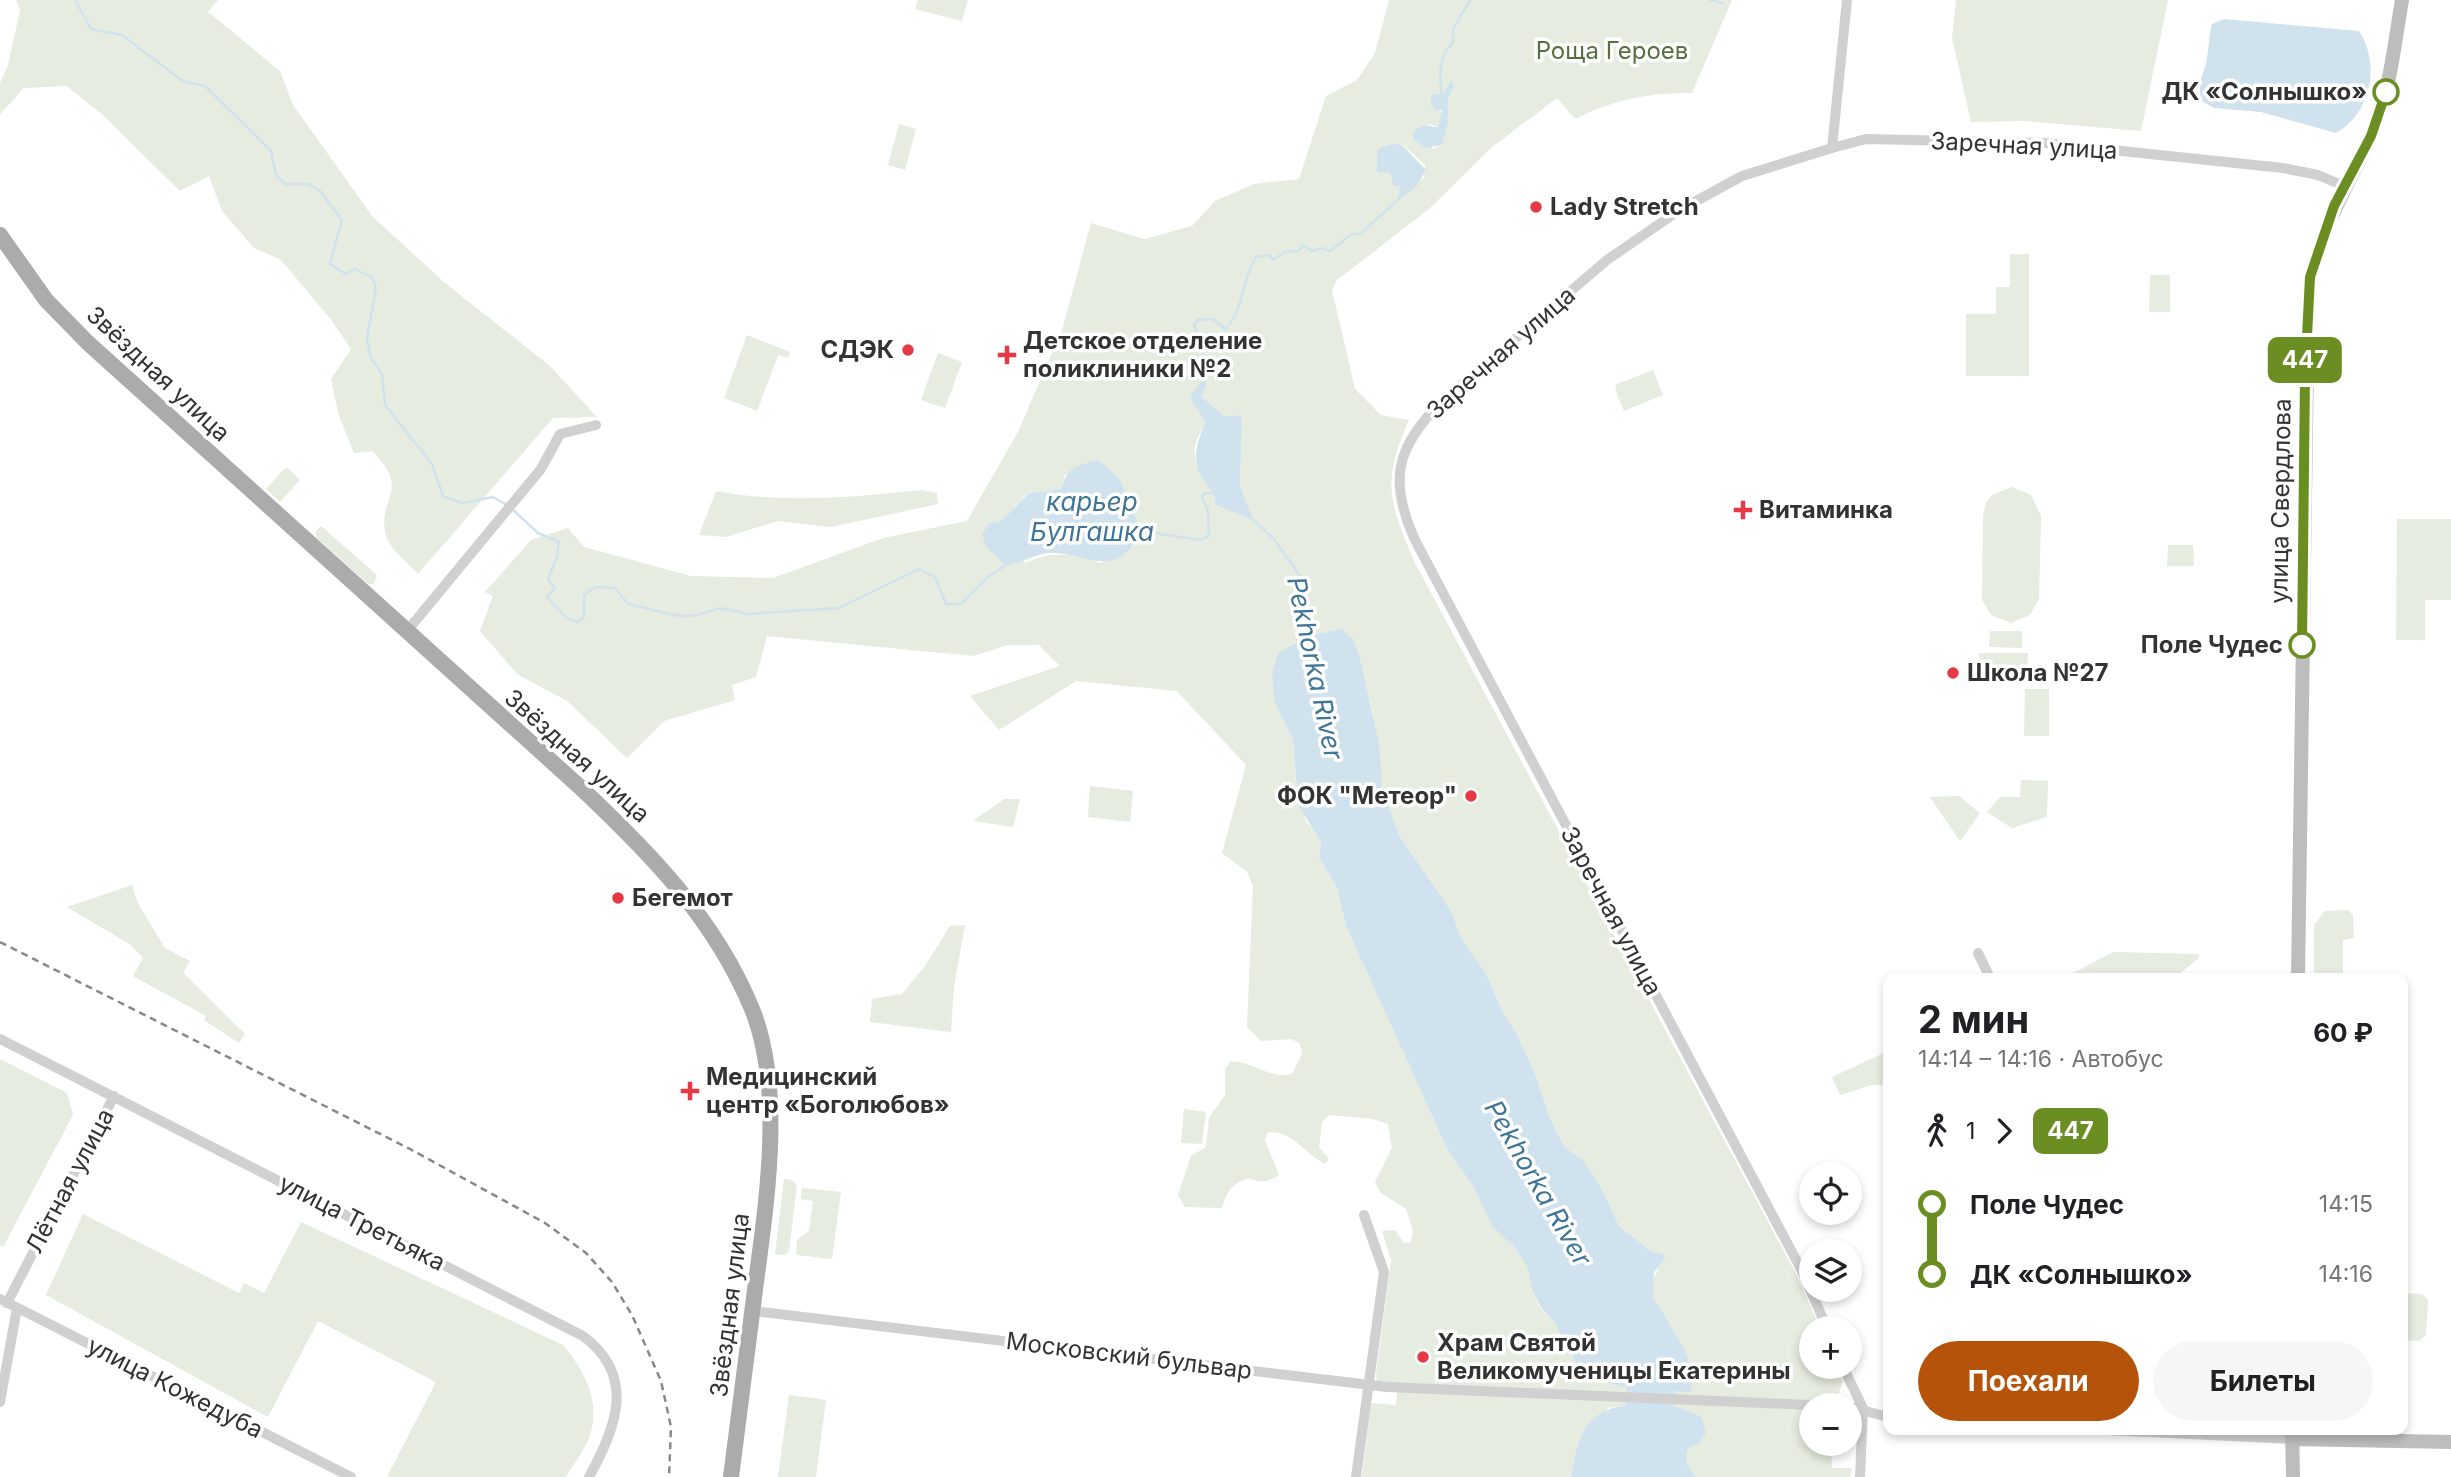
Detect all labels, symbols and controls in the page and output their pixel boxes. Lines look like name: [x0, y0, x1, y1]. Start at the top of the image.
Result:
park label: Роща Героев: [1536, 36, 1688, 65]
place label: ДК «Солнышко»: [2161, 77, 2367, 106]
marker: ДК «Солнышко»: [2373, 79, 2399, 105]
street label: Заречная улица: [1930, 126, 2118, 165]
place label: Lady Stretch: [1550, 192, 1699, 221]
marker: Lady Stretch: [1528, 199, 1544, 215]
street label: Заречная улица: [1421, 280, 1581, 425]
street label: Звёздная улица: [81, 300, 236, 447]
place label: Детское отделение поликлиники №2: [1023, 326, 1262, 383]
place label: СДЭК: [820, 335, 894, 364]
line badge: 447: [2265, 337, 2345, 383]
marker: СДЭК: [900, 342, 916, 358]
marker: Детское отделение поликлиники №2: [997, 345, 1017, 365]
text: 447: [2282, 345, 2328, 374]
street label: улица Свердлова: [2264, 398, 2297, 604]
water label: карьер Булгашка: [1030, 486, 1154, 547]
place label: Витаминка: [1759, 495, 1893, 524]
marker: Витаминка: [1733, 500, 1753, 520]
water label: Pekhorka River: [1281, 574, 1350, 763]
place label: Поле Чудес: [2141, 630, 2283, 659]
marker: Поле Чудес: [2289, 632, 2315, 658]
place label: Школа №27: [1967, 658, 2109, 687]
marker: Школа №27: [1945, 665, 1961, 681]
street label: Звёздная улица: [499, 683, 656, 828]
place label: ФОК "Метеор": [1277, 781, 1457, 810]
marker: ФОК "Метеор": [1463, 788, 1479, 804]
street label: Заречная улица: [1555, 821, 1668, 1000]
place label: Бегемот: [632, 883, 733, 912]
marker: Бегемот: [610, 890, 626, 906]
text: 2 мин: [1918, 996, 2029, 1042]
text: 60 ₽: [2313, 1017, 2373, 1048]
text: 14:14 – 14:16 · Автобус: [1918, 1045, 2164, 1073]
place label: Медицинский центр «Боголюбов»: [706, 1062, 950, 1119]
marker: Медицинский центр «Боголюбов»: [680, 1081, 700, 1101]
water label: Pekhorka River: [1479, 1095, 1599, 1272]
street label: Лётная улица: [19, 1104, 120, 1258]
icon: walk: [1918, 1112, 1956, 1150]
icon: forward: [1985, 1112, 2023, 1150]
text: 447: [2047, 1116, 2094, 1145]
text: 1: [1966, 1117, 1975, 1145]
map controls: [1799, 1162, 1862, 1456]
button: locate: [1799, 1162, 1862, 1225]
street label: улица Третьяка: [274, 1168, 450, 1277]
text: Поле Чудес: [1970, 1189, 2124, 1220]
text: 14:15: [2319, 1190, 2373, 1218]
street label: Звёздная улица: [704, 1211, 755, 1399]
button: layers: [1799, 1239, 1862, 1302]
text: ДК «Солнышко»: [1970, 1259, 2193, 1290]
text: 14:16: [2319, 1260, 2373, 1288]
button: +: [1799, 1316, 1862, 1379]
street label: Московский бульвар: [1004, 1326, 1254, 1385]
place label: Храм Святой Великомученицы Екатерины: [1437, 1328, 1791, 1385]
street label: улица Кожедуба: [83, 1331, 268, 1444]
button: Поехали: [1918, 1341, 2139, 1421]
button: Билеты: [2153, 1341, 2373, 1421]
marker: Храм Святой Великомученицы Екатерины: [1415, 1349, 1431, 1365]
button: −: [1799, 1393, 1862, 1456]

